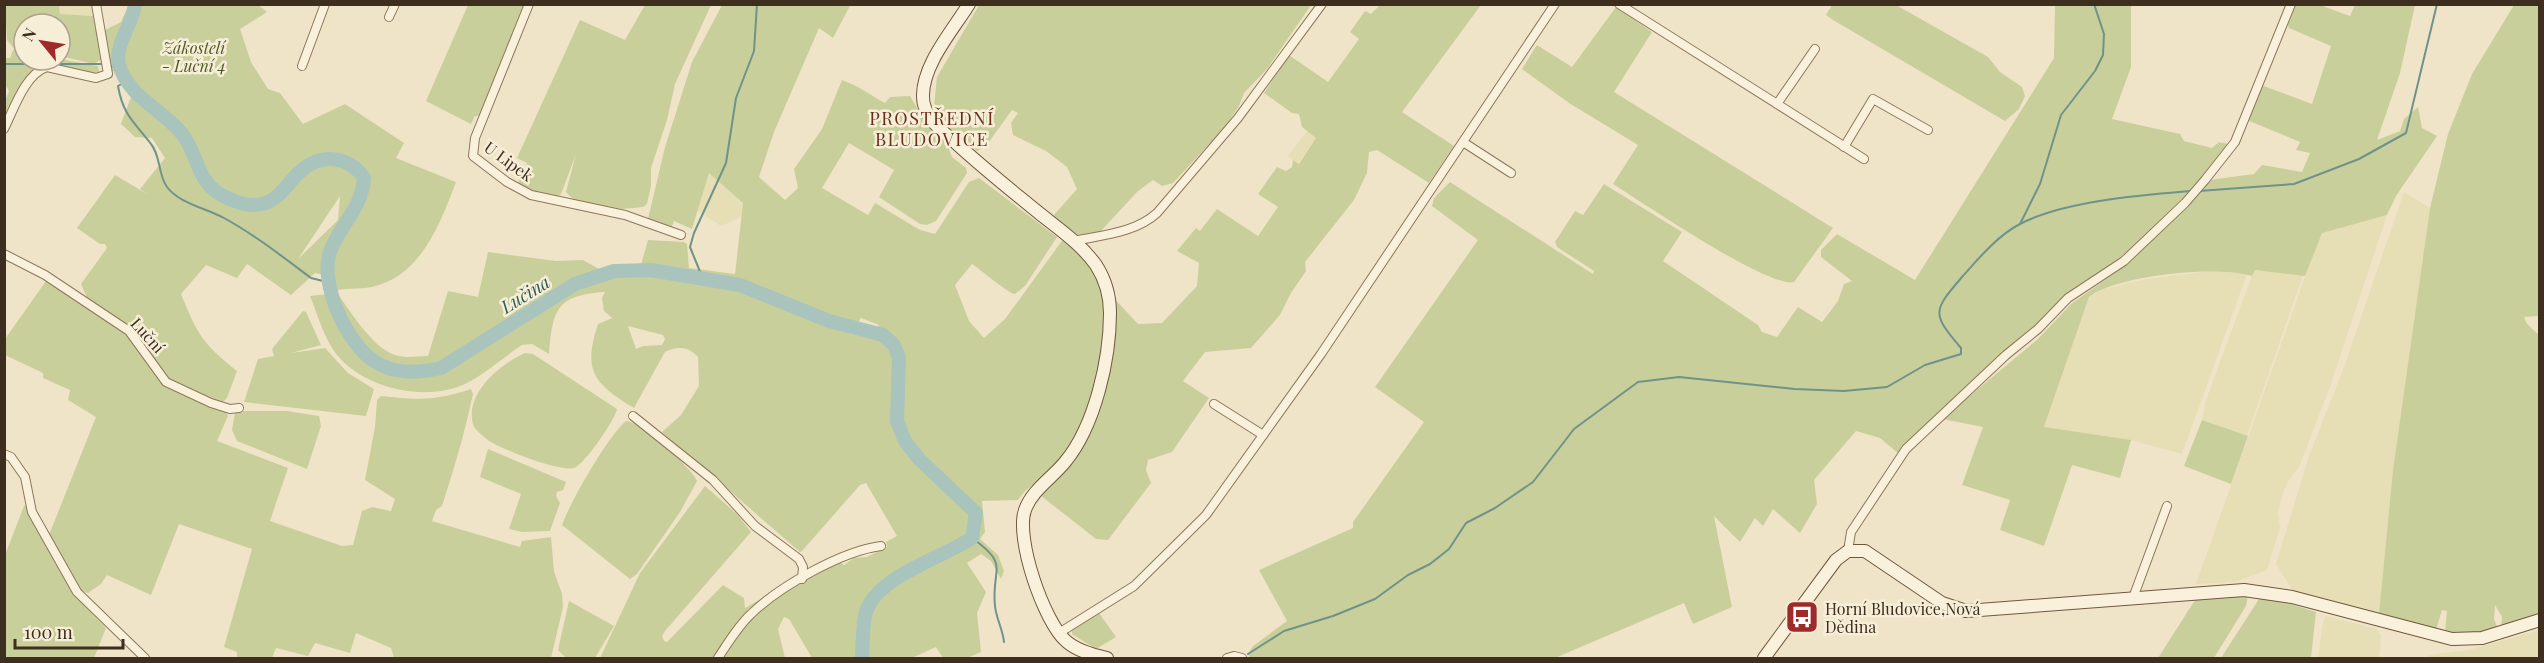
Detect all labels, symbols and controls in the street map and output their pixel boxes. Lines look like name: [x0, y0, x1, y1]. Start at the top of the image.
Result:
north arrow: [12, 12, 72, 72]
text: N: [17, 24, 41, 45]
park label: Zákostelí - Luční 4: [162, 37, 227, 76]
district label: PROSTŘEDNÍ BLUDOVICE: [869, 106, 995, 151]
street label: U Lipek: [481, 136, 538, 186]
water label: Lučina: [495, 270, 554, 319]
street label: Luční: [127, 313, 170, 357]
place label: Horní Bludovice,Nová Dědina: [1825, 598, 1981, 637]
bus stop icon: Horní Bludovice,Nová Dědina: [1784, 599, 1820, 635]
scale bar: [15, 612, 123, 650]
text: 100 m: [24, 620, 73, 644]

